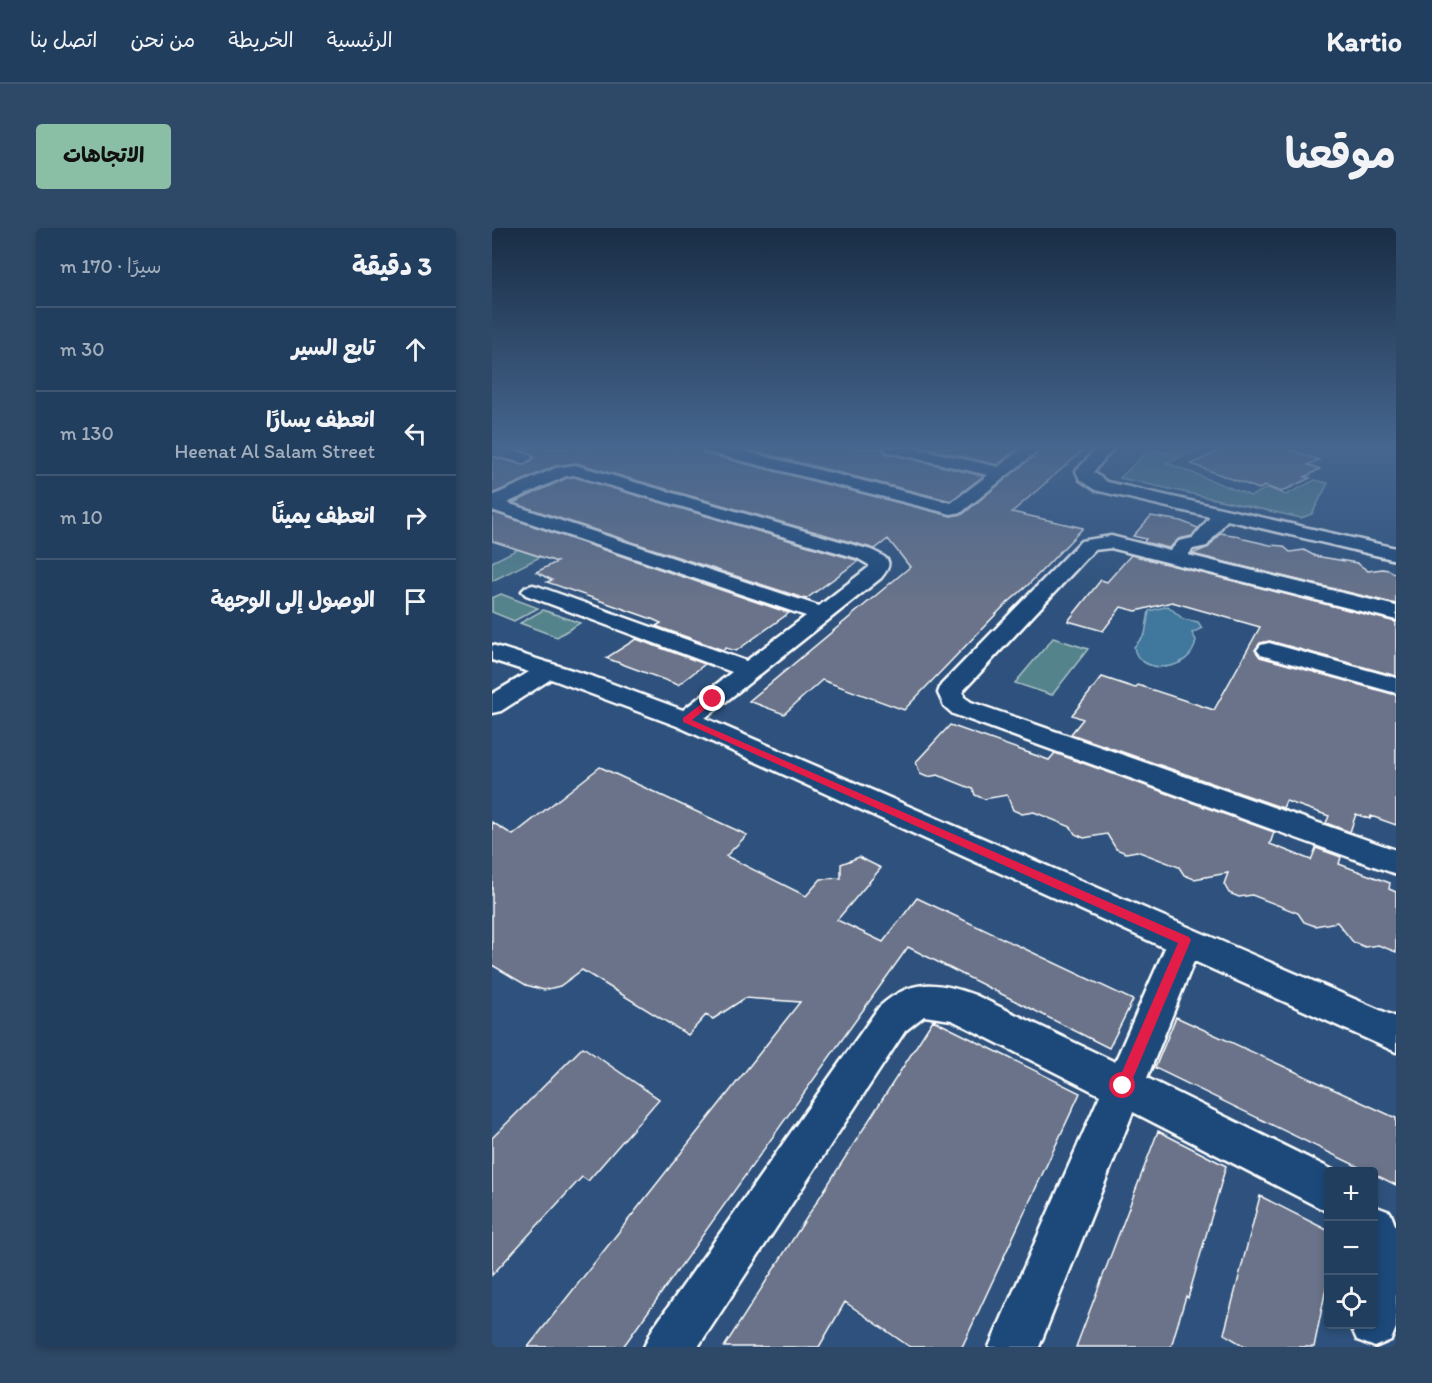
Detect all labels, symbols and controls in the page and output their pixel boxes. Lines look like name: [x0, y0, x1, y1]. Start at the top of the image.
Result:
text: Kartio: [1327, 24, 1402, 58]
text: اتصل بنا: [30, 27, 98, 52]
text: من نحن: [131, 27, 195, 52]
text: الخريطة: [228, 27, 294, 52]
text: الرئيسية: [327, 27, 393, 52]
button: الاتجاهات: [36, 124, 171, 189]
text: موقعنا: [1285, 128, 1396, 179]
text: 3 دقيقة: [352, 250, 432, 282]
text: سيرًا · 170 m: [60, 254, 161, 278]
icon: ahead: [399, 333, 432, 366]
text: تابع السير: [292, 334, 375, 361]
text: 30 m: [60, 337, 105, 361]
text: انعطف يسارًا: [266, 406, 375, 433]
icon: left: [399, 417, 432, 450]
text: 130 m: [60, 421, 114, 445]
text: Heenat Al Salam Street: [174, 439, 375, 463]
icon: right: [399, 501, 432, 534]
text: انعطف يمينًا: [272, 502, 375, 529]
text: 10 m: [60, 505, 103, 529]
icon: arrive: [399, 585, 432, 618]
text: الوصول إلى الوجهة: [210, 586, 375, 613]
route end: [699, 685, 725, 711]
route start: [1109, 1072, 1135, 1098]
map controls: [1324, 1167, 1378, 1329]
button: +: [1324, 1167, 1378, 1221]
button: −: [1324, 1221, 1378, 1275]
button: locate: [1324, 1275, 1378, 1329]

